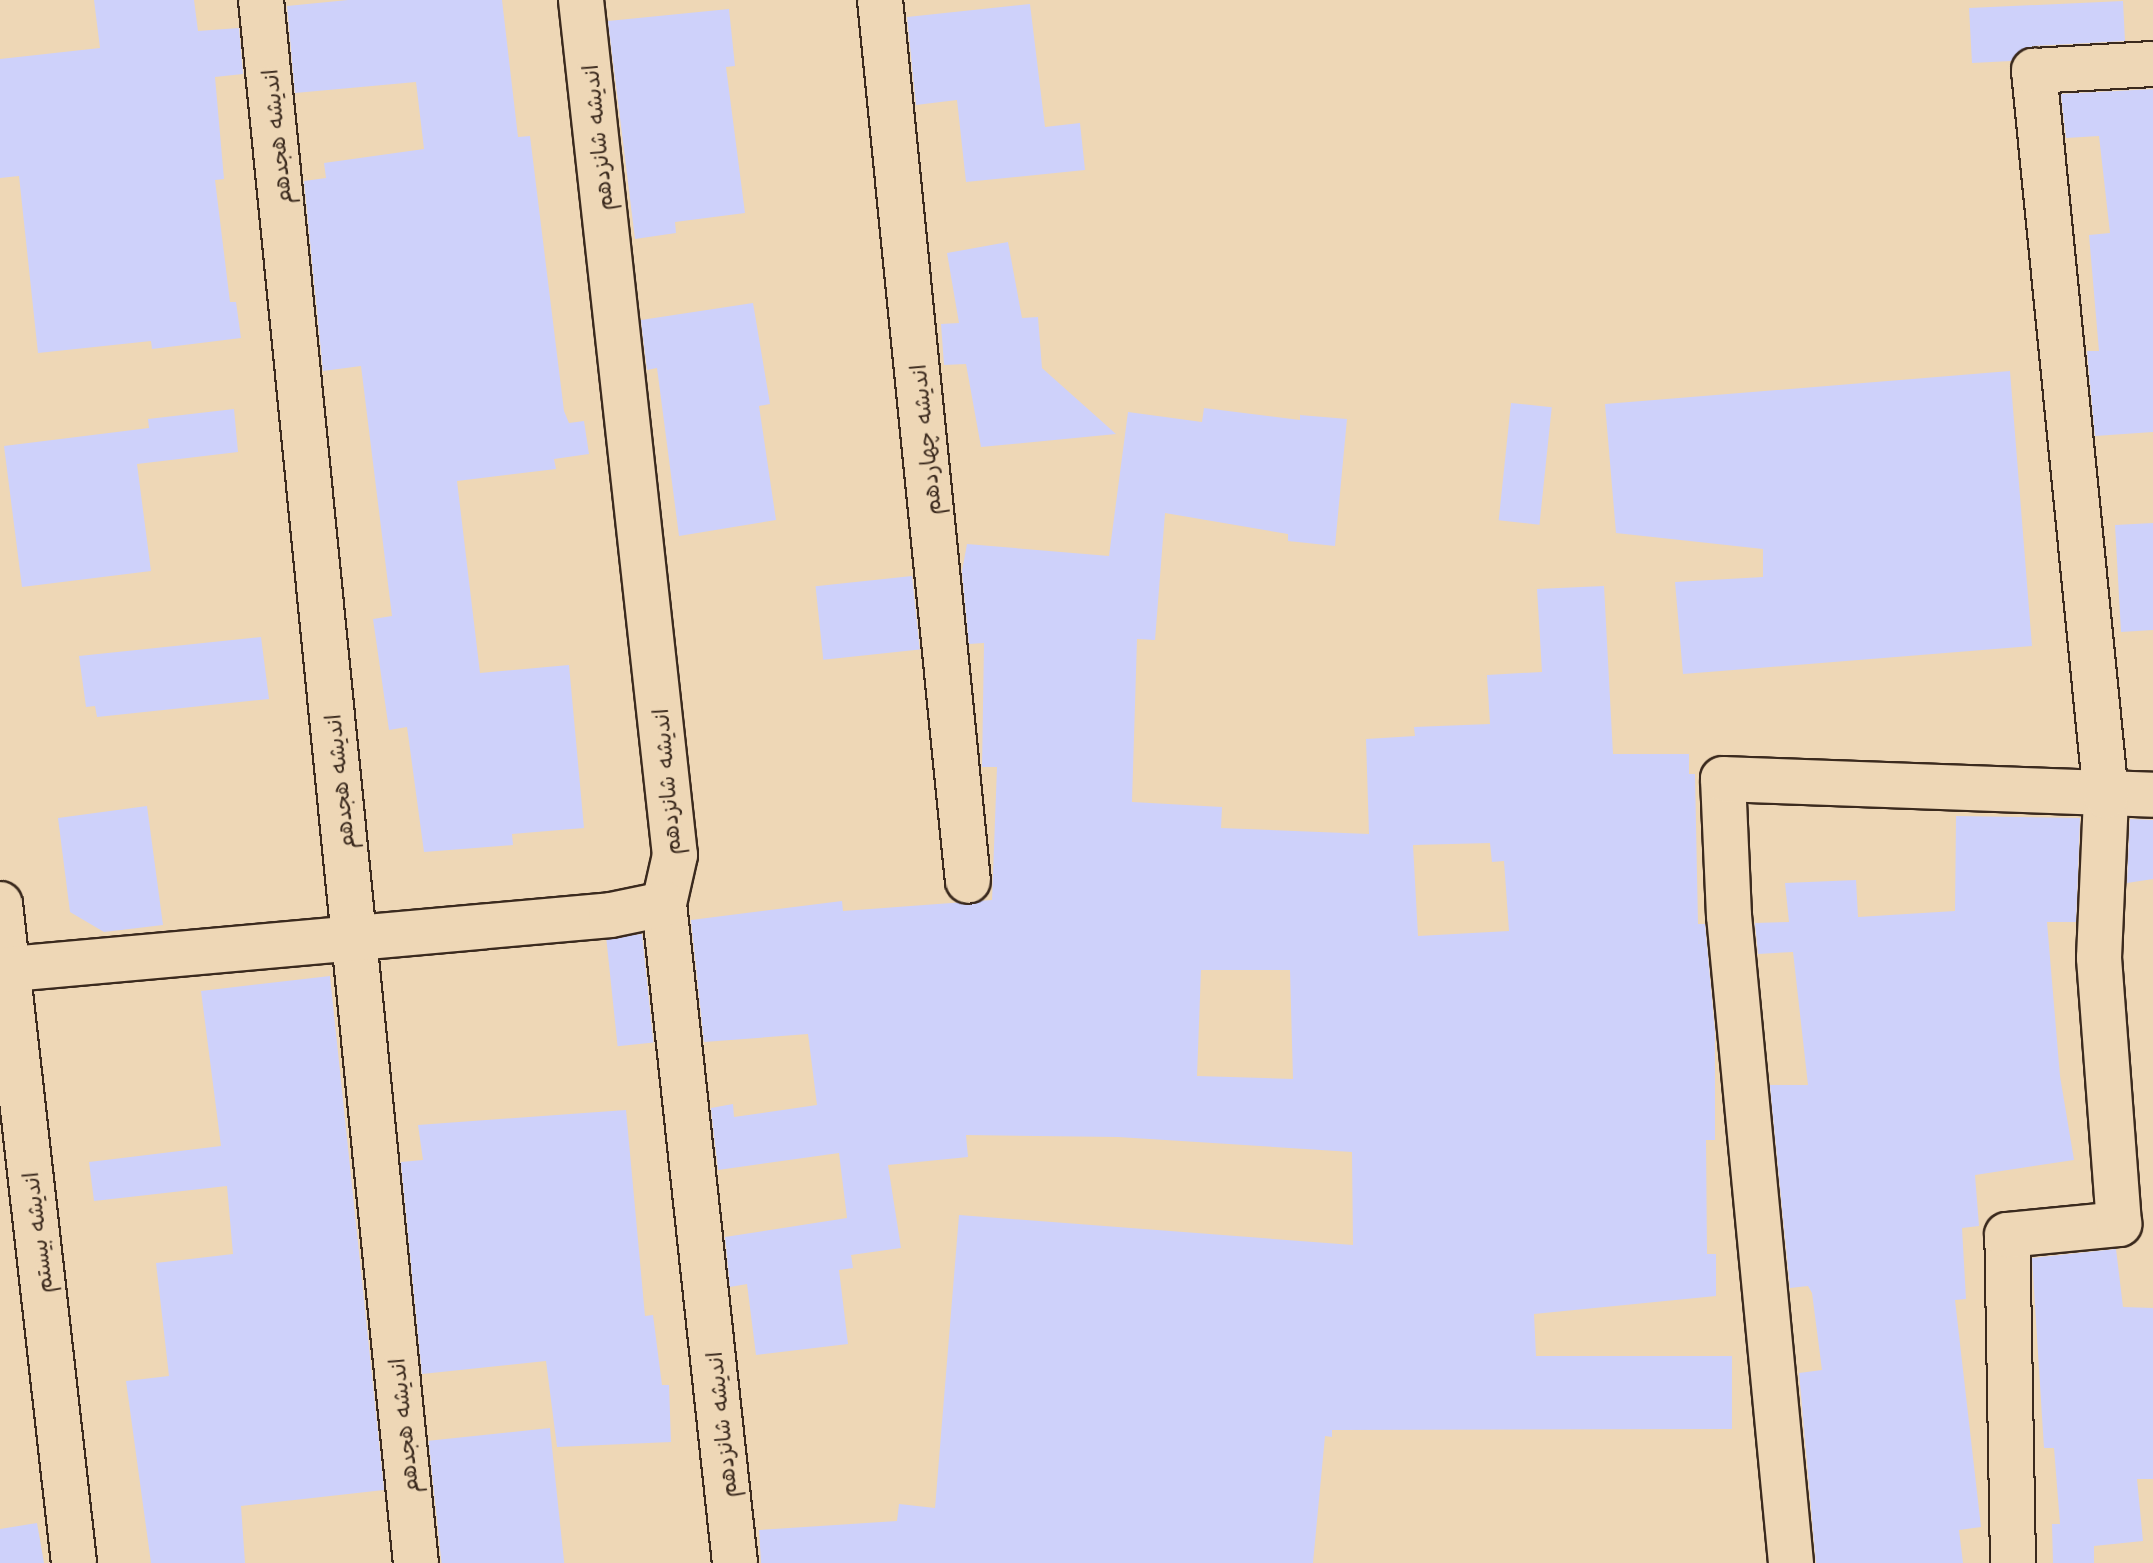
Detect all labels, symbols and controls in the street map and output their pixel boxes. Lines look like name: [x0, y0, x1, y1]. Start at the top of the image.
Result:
street label: اندیشه شانزدهم: [575, 64, 617, 212]
street label: اندیشه هجدهم: [255, 68, 295, 206]
street label: اندیشه چهاردهم: [903, 363, 945, 517]
street label: اندیشه شانزدهم: [645, 708, 685, 856]
street label: اندیشه هجدهم: [318, 713, 358, 851]
street label: اندیشه بیستم: [15, 1171, 57, 1295]
street label: اندیشه شانزدهم: [699, 1351, 741, 1499]
street label: اندیشه هجدهم: [382, 1357, 422, 1495]

